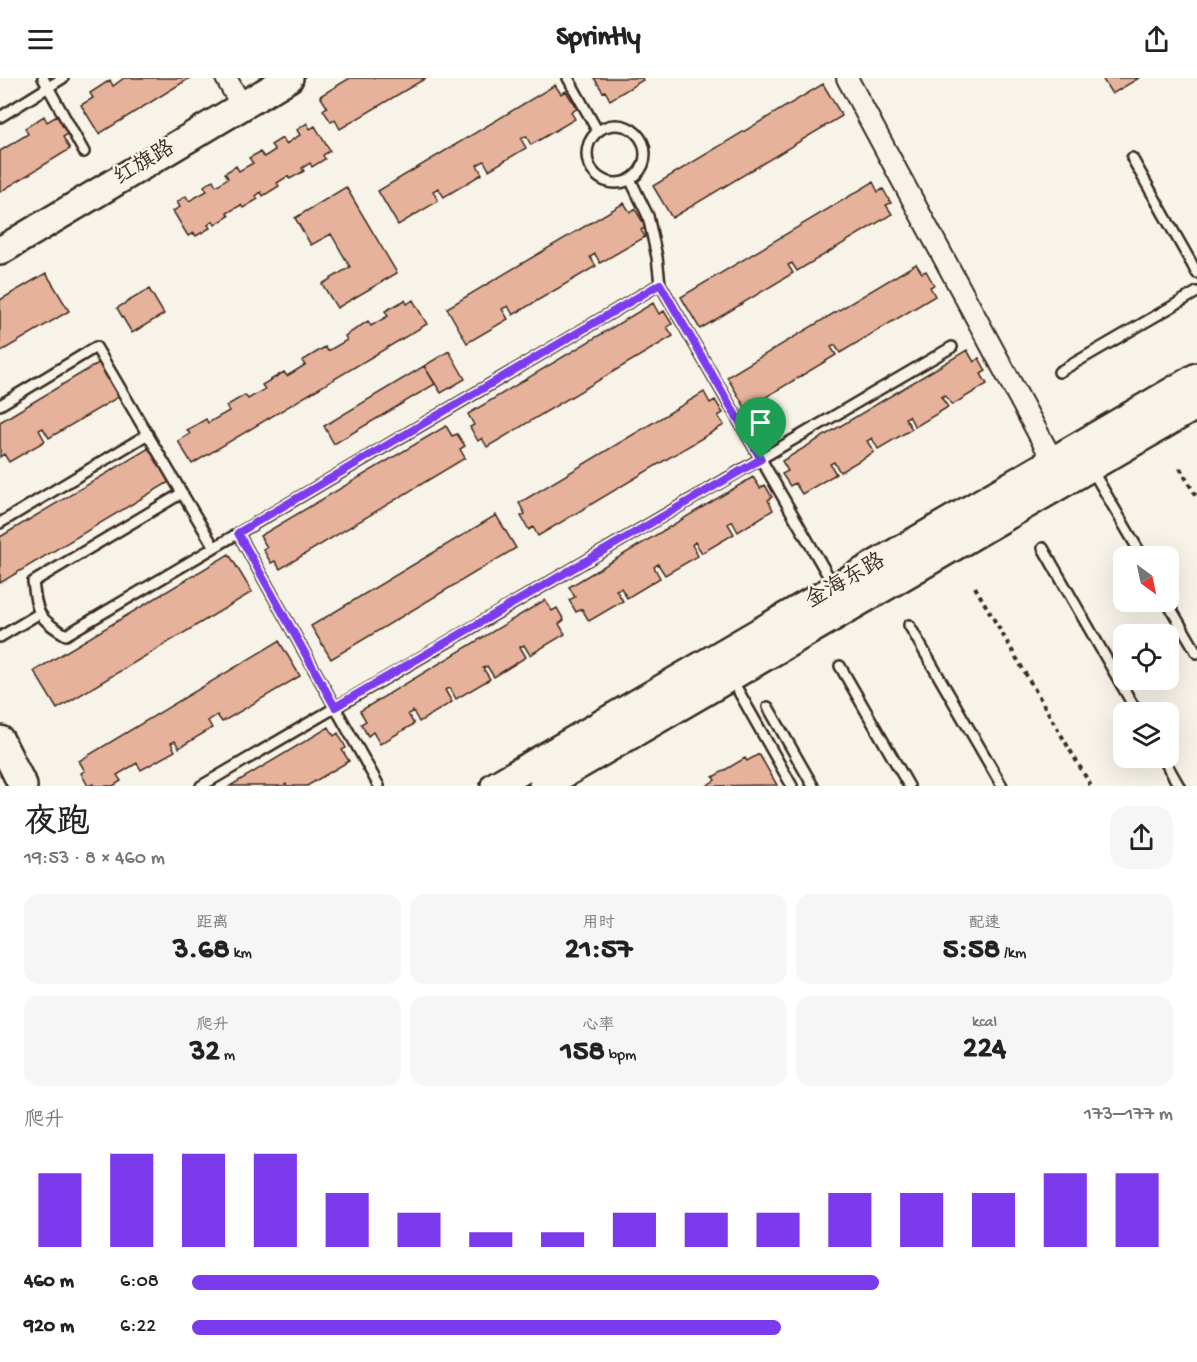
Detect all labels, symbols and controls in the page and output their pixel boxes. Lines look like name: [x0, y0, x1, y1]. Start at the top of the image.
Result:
icon: menu: [24, 23, 57, 56]
text: Sprintly: [556, 23, 641, 55]
icon: share: [1140, 23, 1173, 56]
street label: 红旗路: [109, 134, 180, 192]
pin: [735, 397, 786, 459]
icon: arrive: [744, 406, 777, 439]
north arrow: [1113, 546, 1179, 612]
map controls: [1113, 546, 1179, 768]
street label: 金海东路: [800, 547, 891, 615]
button: locate: [1113, 624, 1179, 690]
button: layers: [1113, 702, 1179, 768]
text: 夜跑: [24, 806, 90, 844]
button: share: [1110, 806, 1173, 869]
text: 19:53 · 8 × 460 m: [24, 848, 165, 871]
text: 距离: [196, 915, 229, 934]
text: 用时: [582, 915, 615, 934]
text: 配速: [968, 915, 1001, 934]
text: 3.68: [173, 934, 230, 969]
text: 21:57: [565, 934, 632, 969]
text: 5:58: [943, 934, 1000, 969]
text: km: [230, 945, 252, 964]
text: /km: [1000, 945, 1026, 964]
text: kcal: [972, 1014, 997, 1033]
text: 爬升: [196, 1017, 229, 1036]
text: 心率: [582, 1017, 615, 1036]
text: 224: [963, 1033, 1006, 1068]
text: 32: [190, 1036, 220, 1071]
text: 158: [561, 1036, 605, 1071]
text: m: [220, 1047, 235, 1066]
text: bpm: [605, 1047, 636, 1066]
text: 173–177 m: [1084, 1104, 1173, 1127]
text: 爬升: [24, 1110, 64, 1133]
text: 460 m: [24, 1271, 74, 1294]
text: 6:08: [120, 1271, 159, 1294]
text: 920 m: [24, 1316, 74, 1339]
text: 6:22: [120, 1316, 156, 1339]

